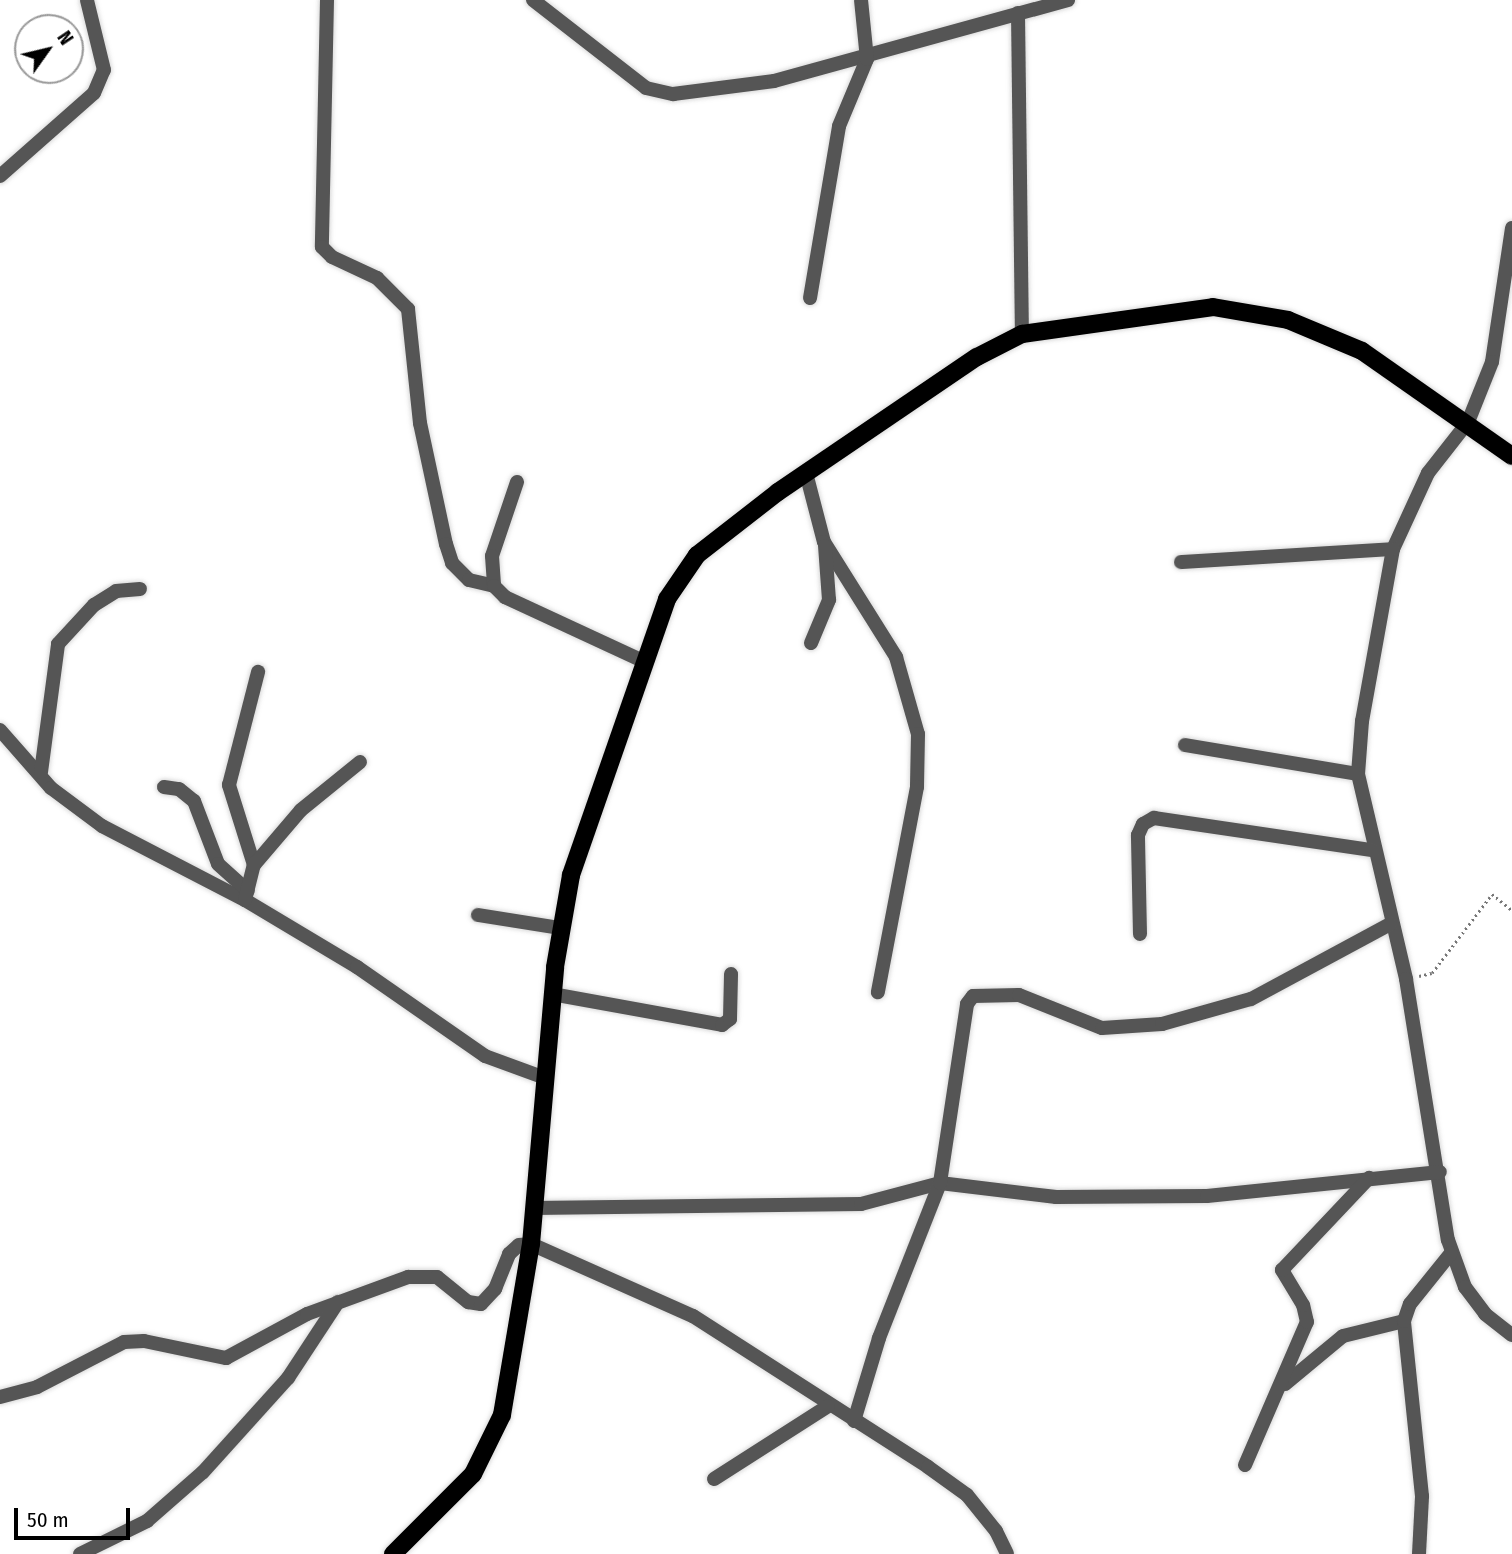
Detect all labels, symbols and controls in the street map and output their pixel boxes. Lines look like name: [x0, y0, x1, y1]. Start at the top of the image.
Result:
north arrow: [14, 14, 84, 84]
text: N: [52, 27, 78, 49]
scale bar: [18, 1494, 133, 1538]
text: 50 m: [27, 1507, 69, 1533]

